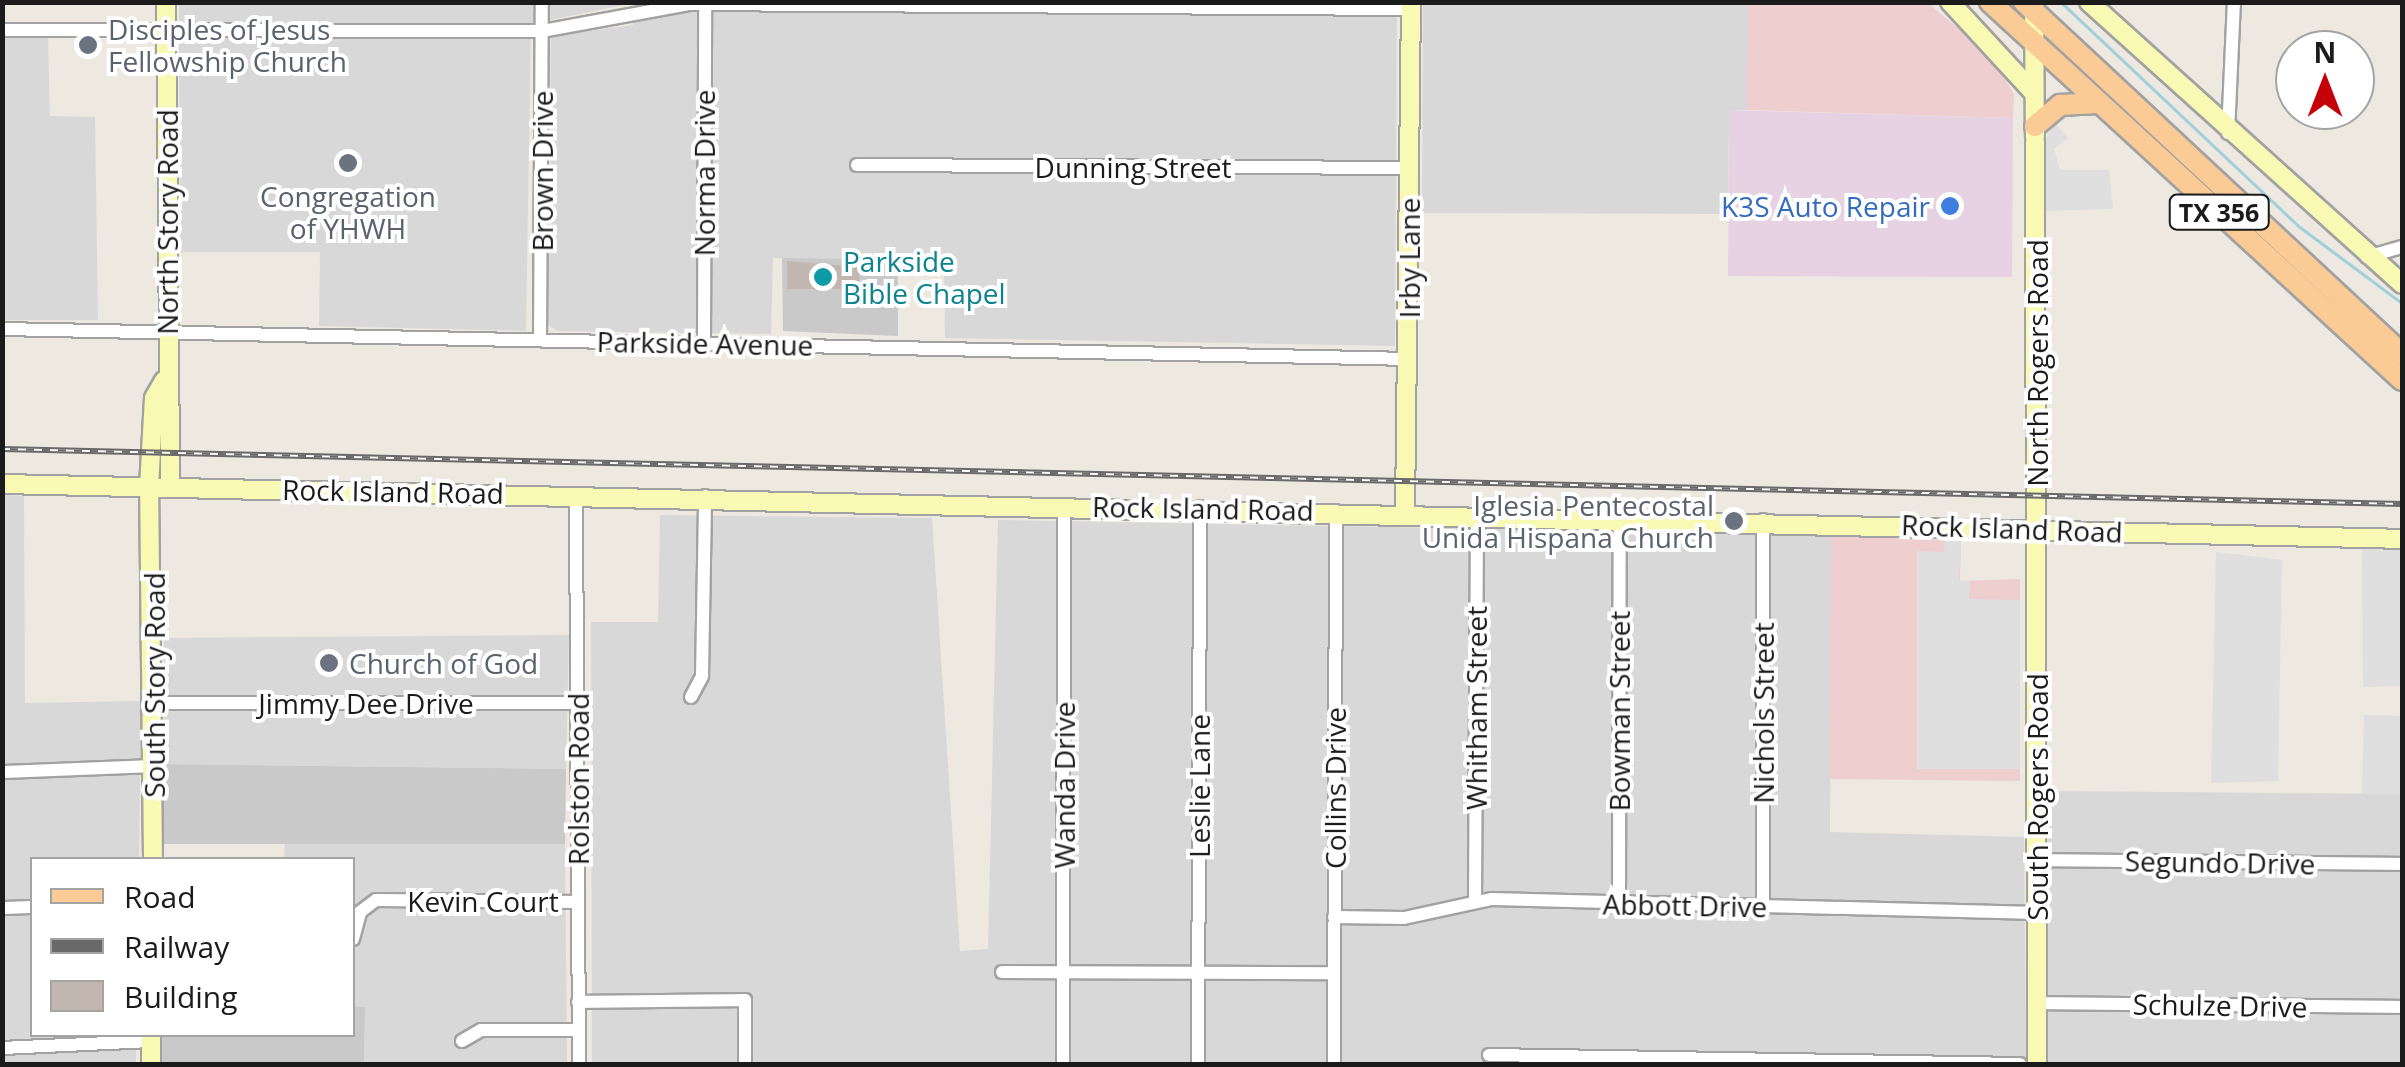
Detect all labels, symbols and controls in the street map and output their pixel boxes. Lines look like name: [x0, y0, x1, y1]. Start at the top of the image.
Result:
place label: Disciples of Jesus Fellowship Church: [108, 12, 347, 78]
north arrow: [2275, 30, 2375, 130]
text: N: [2314, 33, 2336, 71]
marker: Disciples of Jesus Fellowship Church: [77, 34, 99, 56]
street label: Brown Drive: [525, 90, 559, 252]
street label: Norma Drive: [687, 90, 721, 256]
street label: North Story Road: [150, 109, 184, 335]
street label: Dunning Street: [1035, 150, 1231, 184]
marker: Congregation of YHWH: [337, 152, 359, 174]
place label: Congregation of YHWH: [260, 179, 436, 245]
place label: K3S Auto Repair: [1721, 189, 1930, 223]
road number: TX 356: [2166, 192, 2272, 232]
marker: K3S Auto Repair: [1939, 195, 1961, 217]
street label: Irby Lane: [1392, 198, 1426, 318]
street label: North Rogers Road: [2020, 239, 2054, 487]
place label: Parkside Bible Chapel: [843, 244, 1006, 310]
marker: Parkside Bible Chapel: [812, 266, 834, 288]
street label: Parkside Avenue: [596, 324, 814, 362]
street label: Rock Island Road: [282, 472, 504, 510]
place label: Iglesia Pentecostal Unida Hispana Church: [1422, 488, 1714, 554]
street label: Rock Island Road: [1092, 489, 1314, 527]
street label: Rock Island Road: [1901, 507, 2123, 549]
marker: Iglesia Pentecostal Unida Hispana Church: [1723, 510, 1745, 532]
street label: South Story Road: [137, 572, 171, 798]
street label: Whitham Street: [1459, 606, 1493, 810]
street label: Bowman Street: [1602, 611, 1636, 811]
street label: Nichols Street: [1746, 622, 1780, 804]
place label: Church of God: [349, 646, 538, 680]
marker: Church of God: [318, 652, 340, 674]
street label: South Rogers Road: [2020, 673, 2054, 921]
street label: Jimmy Dee Drive: [258, 686, 474, 720]
street label: Rolston Road: [561, 693, 595, 865]
street label: Wanda Drive: [1047, 701, 1081, 869]
street label: Collins Drive: [1318, 707, 1352, 869]
street label: Leslie Lane: [1182, 714, 1216, 858]
street label: Segundo Drive: [2125, 844, 2315, 880]
legend: [30, 857, 355, 1037]
text: Road: [124, 876, 196, 917]
street label: Kevin Court: [407, 884, 559, 918]
street label: Abbott Drive: [1602, 887, 1768, 923]
text: Railway: [124, 926, 229, 967]
text: Building: [124, 976, 238, 1017]
street label: Schulze Drive: [2132, 987, 2308, 1023]

